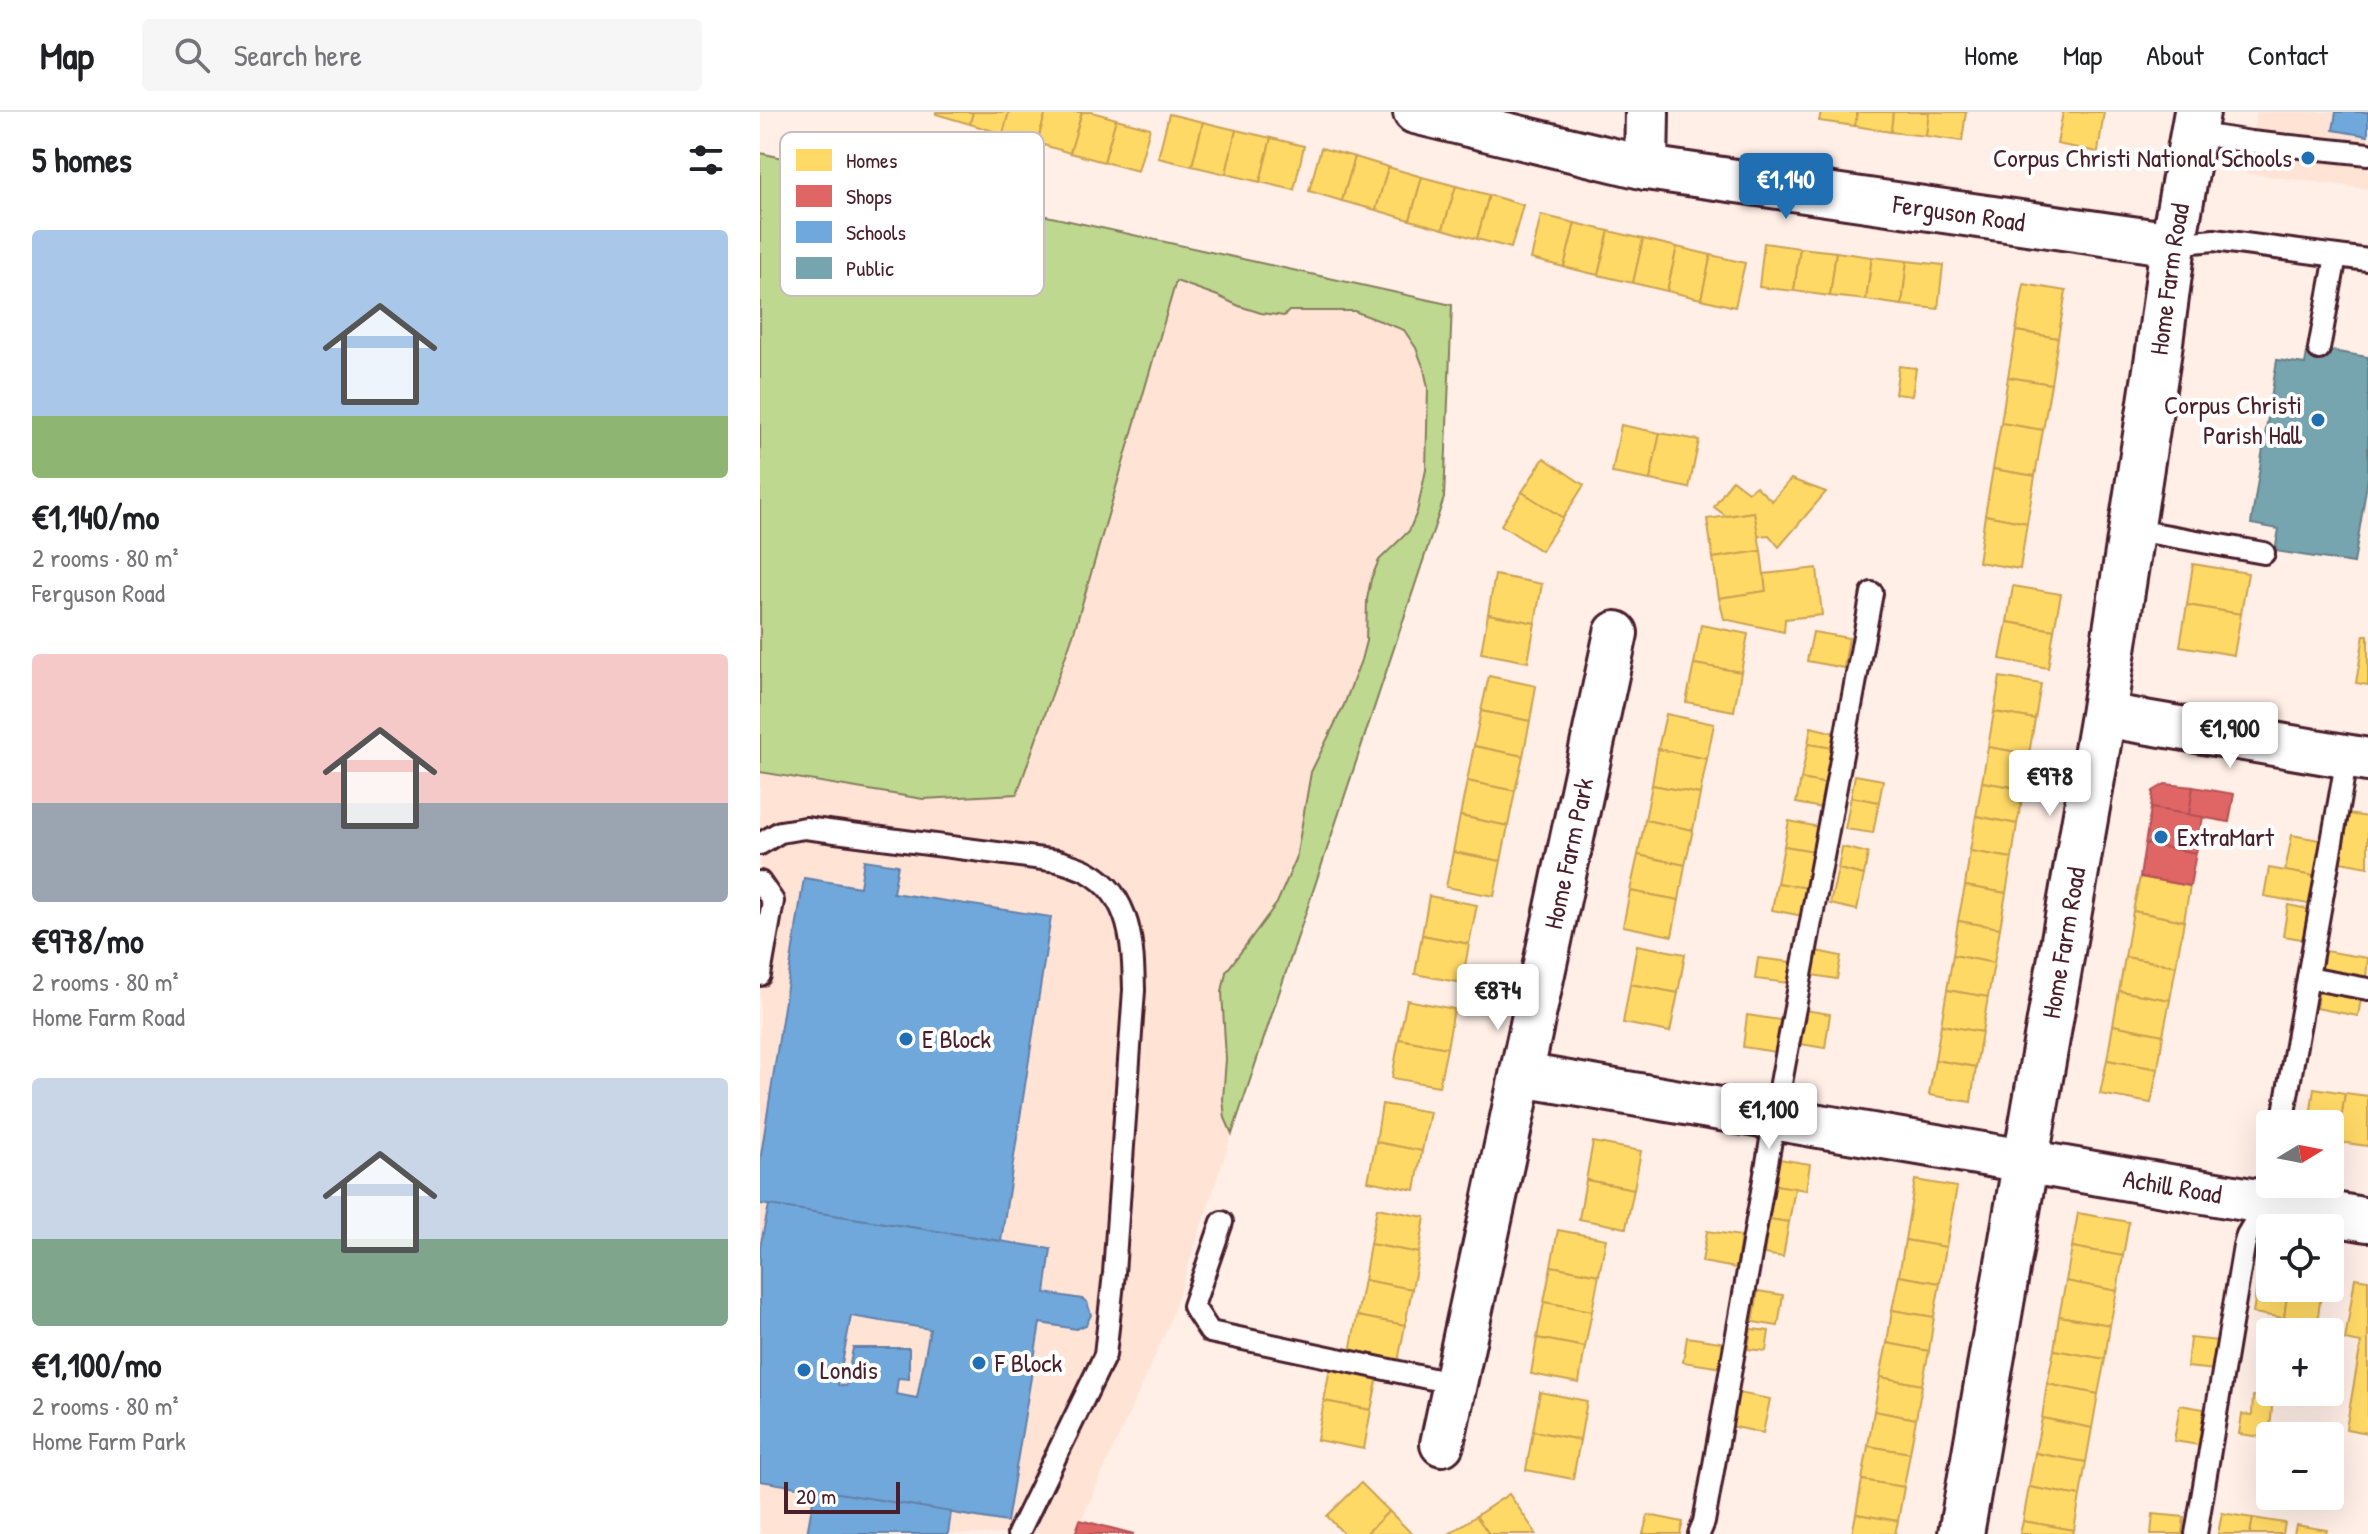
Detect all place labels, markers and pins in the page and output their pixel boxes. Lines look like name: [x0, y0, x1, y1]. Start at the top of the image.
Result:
place label: Corpus Christi National Schools: [1993, 140, 2292, 175]
marker: Corpus Christi National Schools: [2299, 149, 2317, 167]
pin: €1,140: [1721, 153, 1851, 221]
place label: Corpus Christi Parish Hall: [2164, 387, 2303, 452]
marker: Corpus Christi Parish Hall: [2309, 411, 2327, 429]
pin: €1,900: [2165, 702, 2295, 770]
pin: €978: [2003, 750, 2097, 818]
place label: ExtraMart: [2177, 819, 2275, 854]
marker: ExtraMart: [2152, 828, 2170, 846]
pin: €874: [1451, 964, 1545, 1032]
place label: E Block: [922, 1021, 991, 1056]
marker: E Block: [897, 1030, 915, 1048]
pin: €1,100: [1704, 1083, 1834, 1151]
place label: F Block: [994, 1345, 1062, 1380]
place label: Londis: [820, 1352, 878, 1387]
marker: F Block: [970, 1354, 988, 1372]
marker: Londis: [795, 1361, 813, 1379]

